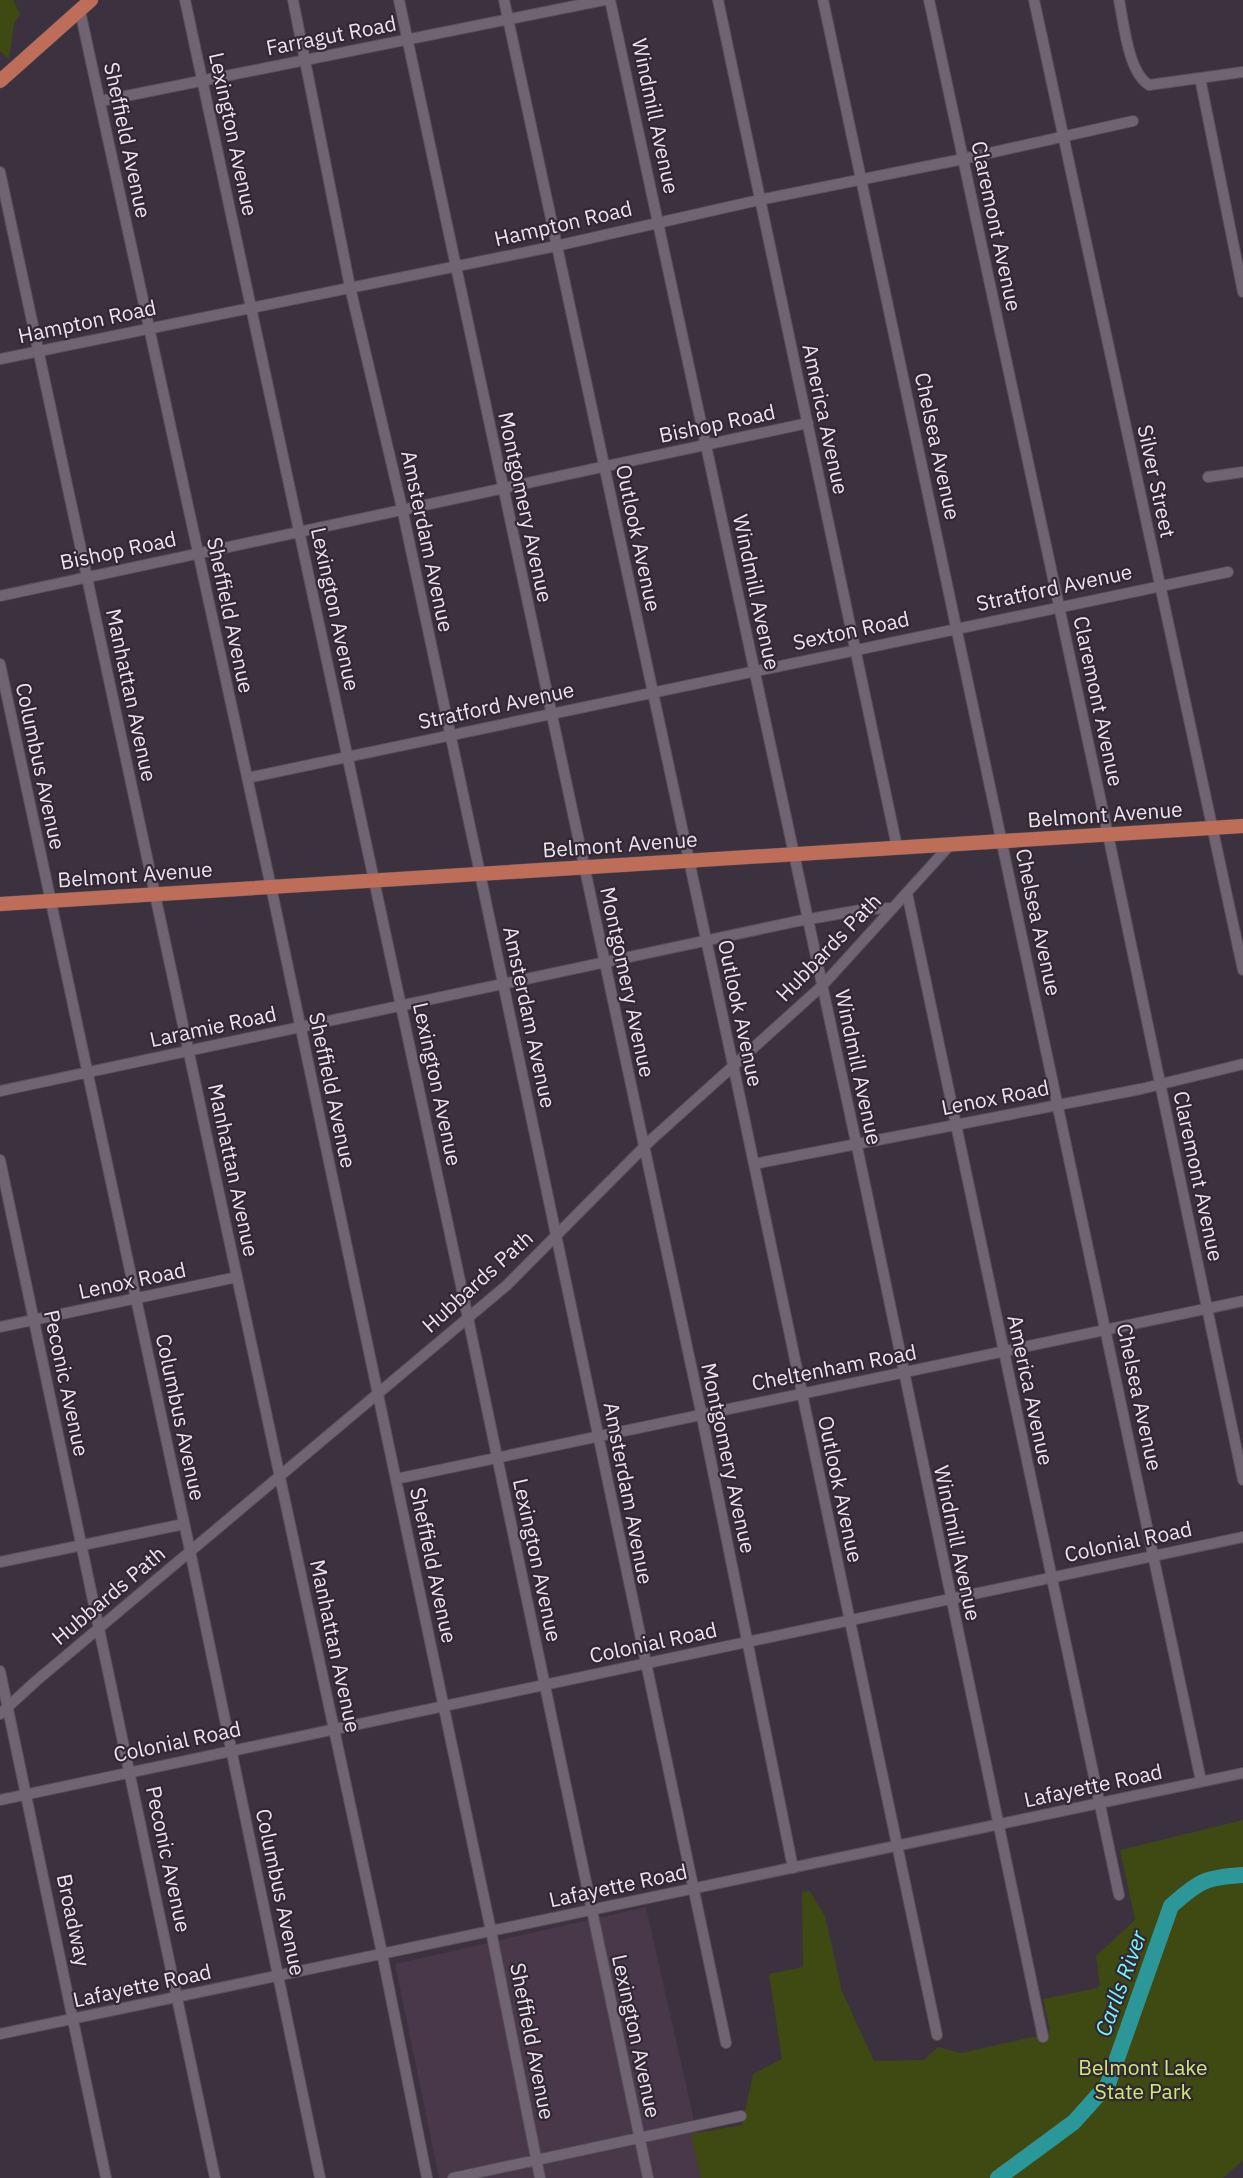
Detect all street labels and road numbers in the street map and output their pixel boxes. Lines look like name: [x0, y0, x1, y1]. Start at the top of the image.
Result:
street label: Farragut Road: [263, 9, 399, 61]
street label: Windmill Avenue: [626, 36, 686, 196]
street label: Lexington Avenue: [203, 50, 265, 218]
street label: Sheffield Avenue: [98, 59, 158, 221]
street label: Claremont Avenue: [965, 138, 1029, 314]
street label: Hampton Road: [491, 194, 635, 252]
street label: Hampton Road: [15, 293, 159, 349]
street label: America Avenue: [796, 341, 856, 497]
street label: Chelsea Avenue: [909, 370, 967, 522]
street label: Bishop Road: [656, 397, 778, 449]
street label: Montgomery Avenue: [492, 409, 560, 605]
street label: Silver Street: [1131, 422, 1183, 540]
street label: Amsterdam Avenue: [395, 448, 461, 634]
street label: Outlook Avenue: [610, 462, 668, 614]
street label: Windmill Avenue: [727, 512, 787, 672]
street label: Bishop Road: [57, 524, 179, 576]
street label: Lexington Avenue: [305, 525, 367, 693]
street label: Sheffield Avenue: [201, 534, 261, 696]
street label: Stratford Avenue: [973, 557, 1135, 617]
street label: Sexton Road: [790, 604, 912, 656]
street label: Manhattan Avenue: [100, 606, 164, 784]
street label: Claremont Avenue: [1067, 613, 1131, 789]
street label: Stratford Avenue: [415, 675, 577, 735]
street label: Columbus Avenue: [10, 680, 72, 852]
street label: Belmont Avenue: [1027, 795, 1183, 833]
street label: Belmont Avenue: [542, 825, 698, 863]
street label: Chelsea Avenue: [1010, 846, 1068, 998]
street label: Belmont Avenue: [57, 855, 213, 893]
street label: Montgomery Avenue: [594, 884, 662, 1080]
street label: Hubbards Path: [769, 887, 887, 1007]
street label: Amsterdam Avenue: [497, 924, 563, 1110]
street label: Outlook Avenue: [712, 937, 770, 1089]
street label: Windmill Avenue: [829, 987, 889, 1147]
street label: Laramie Road: [147, 999, 279, 1053]
street label: Lexington Avenue: [407, 1000, 469, 1168]
street label: Sheffield Avenue: [303, 1009, 363, 1171]
street label: Lenox Road: [939, 1073, 1051, 1121]
street label: Manhattan Avenue: [202, 1081, 266, 1259]
street label: Claremont Avenue: [1167, 1088, 1231, 1264]
street label: Hubbards Path: [415, 1224, 539, 1338]
street label: Lenox Road: [76, 1255, 188, 1305]
street label: Peconic Avenue: [38, 1307, 96, 1459]
street label: America Avenue: [1001, 1312, 1061, 1468]
street label: Chelsea Avenue: [1111, 1321, 1169, 1473]
street label: Columbus Avenue: [150, 1331, 212, 1503]
street label: Cheltenham Road: [749, 1337, 919, 1397]
street label: Montgomery Avenue: [695, 1360, 763, 1556]
street label: Amsterdam Avenue: [598, 1399, 660, 1587]
street label: Outlook Avenue: [812, 1413, 870, 1565]
street label: Windmill Avenue: [928, 1463, 988, 1623]
street label: Lexington Avenue: [507, 1476, 569, 1644]
street label: Sheffield Avenue: [404, 1484, 464, 1646]
street label: Colonial Road: [1062, 1514, 1194, 1568]
street label: Hubbards Path: [45, 1539, 171, 1651]
street label: Manhattan Avenue: [304, 1557, 368, 1735]
street label: Colonial Road: [587, 1615, 719, 1669]
street label: Colonial Road: [111, 1714, 243, 1768]
street label: Lafayette Road: [1021, 1757, 1165, 1813]
street label: Peconic Avenue: [140, 1783, 198, 1935]
street label: Columbus Avenue: [250, 1806, 312, 1978]
street label: Lafayette Road: [546, 1857, 690, 1913]
street label: Broadway: [51, 1871, 98, 1969]
street label: Lexington Avenue: [606, 1952, 668, 2120]
street label: Lafayette Road: [70, 1957, 214, 2013]
street label: Sheffield Avenue: [504, 1960, 562, 2122]

